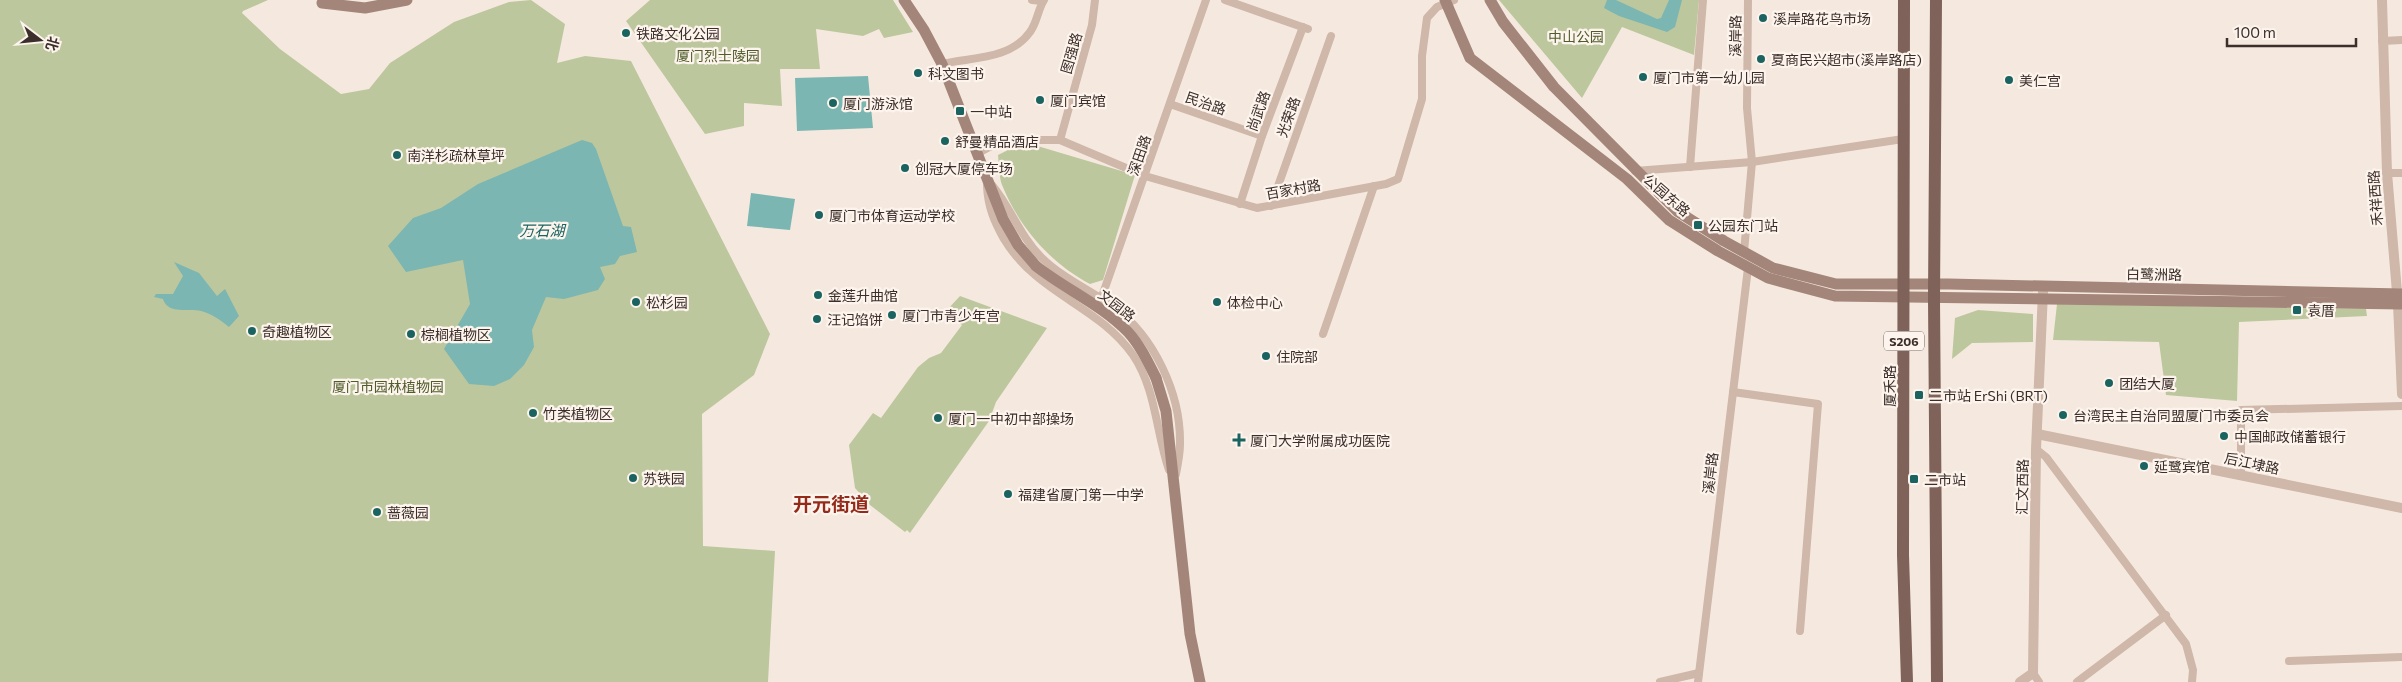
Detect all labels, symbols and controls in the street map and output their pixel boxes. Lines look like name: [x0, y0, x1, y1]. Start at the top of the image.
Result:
place label: 溪岸路花鸟市场: [1773, 10, 1871, 27]
marker: 溪岸路花鸟市场: [1757, 12, 1769, 24]
north arrow: [15, 15, 65, 65]
street label: 溪岸路: [1726, 15, 1744, 57]
scale bar: [2227, 15, 2356, 47]
text: 100 m: [2234, 23, 2276, 41]
place label: 铁路文化公园: [636, 25, 720, 42]
marker: 铁路文化公园: [620, 27, 632, 39]
park label: 中山公园: [1548, 28, 1604, 45]
street label: 图强路: [1057, 30, 1085, 76]
text: 北: [43, 35, 63, 53]
park label: 厦门烈士陵园: [676, 47, 760, 64]
place label: 夏商民兴超市(溪岸路店): [1771, 51, 1922, 68]
marker: 夏商民兴超市(溪岸路店): [1755, 53, 1767, 65]
place label: 科文图书: [928, 65, 984, 82]
marker: 科文图书: [912, 67, 924, 79]
place label: 厦门市第一幼儿园: [1653, 69, 1765, 86]
marker: 厦门市第一幼儿园: [1637, 71, 1649, 83]
place label: 美仁宫: [2019, 72, 2061, 89]
marker: 美仁宫: [2003, 74, 2015, 86]
street label: 民治路: [1183, 88, 1229, 118]
street label: 尚武路: [1243, 88, 1273, 134]
place label: 厦门宾馆: [1050, 92, 1106, 109]
marker: 厦门宾馆: [1034, 94, 1046, 106]
street label: 光荣路: [1273, 94, 1303, 140]
place label: 厦门游泳馆: [843, 95, 913, 112]
marker: 厦门游泳馆: [827, 97, 839, 109]
place label: 一中站: [970, 103, 1012, 120]
marker: 一中站: [954, 105, 966, 117]
street label: 深田路: [1124, 132, 1154, 178]
place label: 舒曼精品酒店: [955, 133, 1039, 150]
marker: 舒曼精品酒店: [939, 135, 951, 147]
place label: 南洋杉疏林草坪: [407, 147, 505, 164]
marker: 南洋杉疏林草坪: [391, 149, 403, 161]
place label: 创冠大厦停车场: [915, 160, 1013, 177]
marker: 创冠大厦停车场: [899, 162, 911, 174]
street label: 禾祥西路: [2365, 169, 2385, 227]
street label: 公园东路: [1640, 170, 1694, 220]
street label: 百家村路: [1264, 176, 1322, 202]
place label: 厦门市体育运动学校: [829, 207, 955, 224]
marker: 厦门市体育运动学校: [813, 209, 825, 221]
place label: 公园东门站: [1708, 217, 1778, 234]
marker: 公园东门站: [1692, 219, 1704, 231]
water label: 万石湖: [519, 221, 566, 239]
street label: 白鹭洲路: [2126, 265, 2182, 283]
street label: 文园路: [1095, 285, 1139, 325]
place label: 金莲升曲馆: [828, 287, 898, 304]
marker: 金莲升曲馆: [812, 289, 824, 301]
place label: 松杉园: [646, 294, 688, 311]
place label: 体检中心: [1227, 294, 1283, 311]
marker: 松杉园: [630, 296, 642, 308]
marker: 体检中心: [1211, 296, 1223, 308]
place label: 袁厝: [2307, 302, 2335, 319]
marker: 袁厝: [2291, 304, 2303, 316]
place label: 厦门市青少年宫: [902, 307, 1000, 324]
marker: 厦门市青少年宫: [886, 309, 898, 321]
place label: 汪记馅饼: [827, 311, 883, 328]
marker: 汪记馅饼: [811, 313, 823, 325]
place label: 奇趣植物区: [262, 323, 332, 340]
marker: 奇趣植物区: [246, 325, 258, 337]
place label: 棕榈植物区: [421, 326, 491, 343]
marker: 棕榈植物区: [405, 328, 417, 340]
road number: S206: [1884, 332, 1924, 351]
place label: 住院部: [1276, 348, 1318, 365]
marker: 住院部: [1260, 350, 1272, 362]
street label: 厦禾路: [1881, 365, 1898, 407]
place label: 团结大厦: [2119, 375, 2175, 392]
marker: 团结大厦: [2103, 377, 2115, 389]
park label: 厦门市园林植物园: [332, 378, 444, 395]
place label: 二市站 ErShi (BRT): [1929, 387, 2048, 404]
marker: 二市站 ErShi (BRT): [1913, 389, 1925, 401]
place label: 竹类植物区: [543, 405, 613, 422]
marker: 竹类植物区: [527, 407, 539, 419]
place label: 台湾民主自治同盟厦门市委员会: [2073, 407, 2269, 424]
marker: 台湾民主自治同盟厦门市委员会: [2057, 409, 2069, 421]
place label: 厦门一中初中部操场: [948, 410, 1074, 427]
marker: 厦门一中初中部操场: [932, 412, 944, 424]
place label: 中国邮政储蓄银行: [2234, 428, 2346, 445]
marker: 中国邮政储蓄银行: [2218, 430, 2230, 442]
place label: 厦门大学附属成功医院: [1250, 432, 1390, 449]
marker: 厦门大学附属成功医院: [1232, 433, 1246, 447]
street label: 后江埭路: [2223, 449, 2281, 477]
street label: 溪岸路: [1699, 451, 1721, 495]
place label: 延鹭宾馆: [2154, 458, 2210, 475]
street label: 汇文西路: [2013, 459, 2031, 515]
marker: 延鹭宾馆: [2138, 460, 2150, 472]
place label: 苏铁园: [643, 470, 685, 487]
place label: 二市站: [1924, 471, 1966, 488]
marker: 苏铁园: [627, 472, 639, 484]
marker: 二市站: [1908, 473, 1920, 485]
place label: 福建省厦门第一中学: [1018, 486, 1144, 503]
marker: 福建省厦门第一中学: [1002, 488, 1014, 500]
district label: 开元街道: [793, 492, 869, 515]
place label: 蔷薇园: [387, 504, 429, 521]
marker: 蔷薇园: [371, 506, 383, 518]

